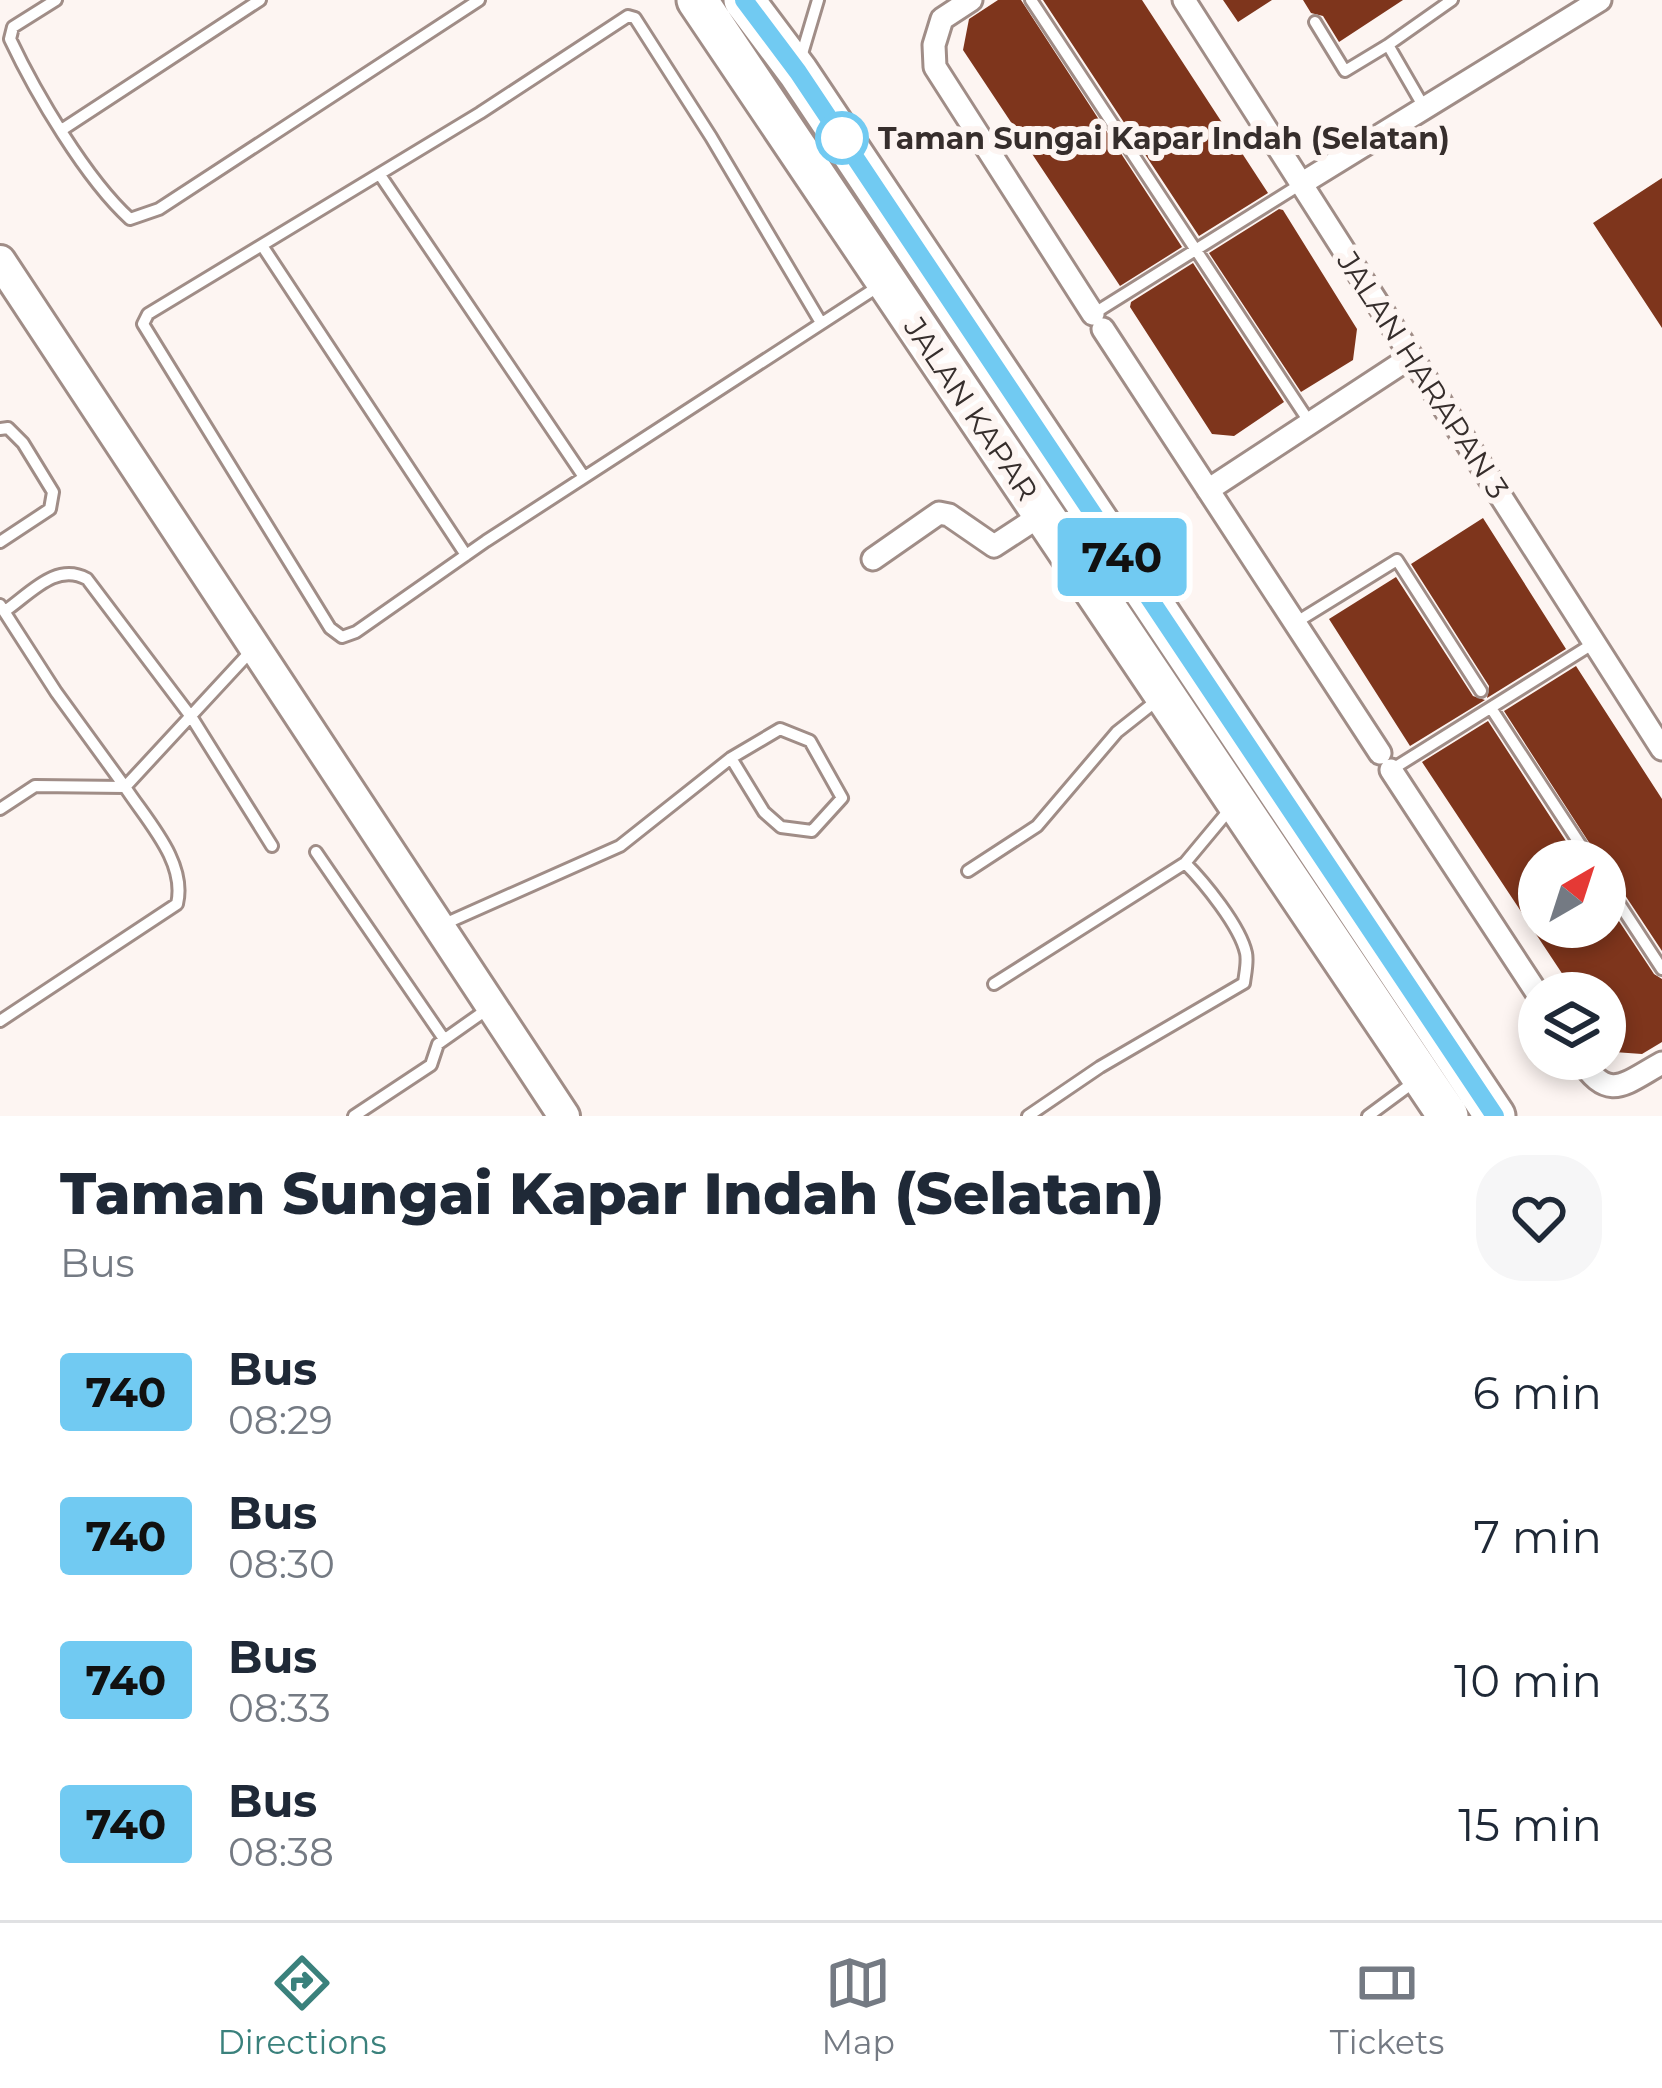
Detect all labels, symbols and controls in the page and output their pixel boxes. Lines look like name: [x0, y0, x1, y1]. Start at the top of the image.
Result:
marker: Taman Sungai Kapar Indah (Selatan): [817, 113, 867, 163]
place label: Taman Sungai Kapar Indah (Selatan): [878, 120, 1450, 157]
street label: JALAN HARAPAN 3: [1329, 244, 1517, 506]
street label: JALAN KAPAR: [896, 310, 1046, 508]
line badge: 740: [1053, 518, 1191, 596]
text: 740: [1082, 531, 1162, 583]
north arrow: [1518, 840, 1626, 948]
map controls: [1518, 840, 1626, 1080]
button: layers: [1518, 972, 1626, 1080]
button: heart: [1476, 1155, 1602, 1281]
text: Taman Sungai Kapar Indah (Selatan): [60, 1159, 1164, 1228]
text: Bus: [60, 1239, 135, 1287]
text: Bus: [228, 1341, 317, 1396]
text: 6 min: [1473, 1365, 1602, 1420]
text: 740: [86, 1366, 166, 1418]
text: 08:29: [228, 1396, 333, 1444]
text: Bus: [228, 1485, 317, 1540]
text: 7 min: [1473, 1509, 1602, 1564]
text: 740: [86, 1510, 166, 1562]
text: 08:30: [228, 1540, 335, 1588]
text: Bus: [228, 1629, 317, 1684]
text: 10 min: [1454, 1653, 1602, 1708]
text: 740: [86, 1654, 166, 1706]
text: 08:33: [228, 1684, 331, 1732]
text: Bus: [228, 1773, 317, 1828]
text: 15 min: [1458, 1797, 1602, 1852]
text: 740: [86, 1798, 166, 1850]
text: 08:38: [228, 1828, 334, 1876]
tab: Directions: [217, 1950, 387, 2062]
tab: Map: [822, 1950, 895, 2062]
tab: Tickets: [1330, 1950, 1444, 2062]

